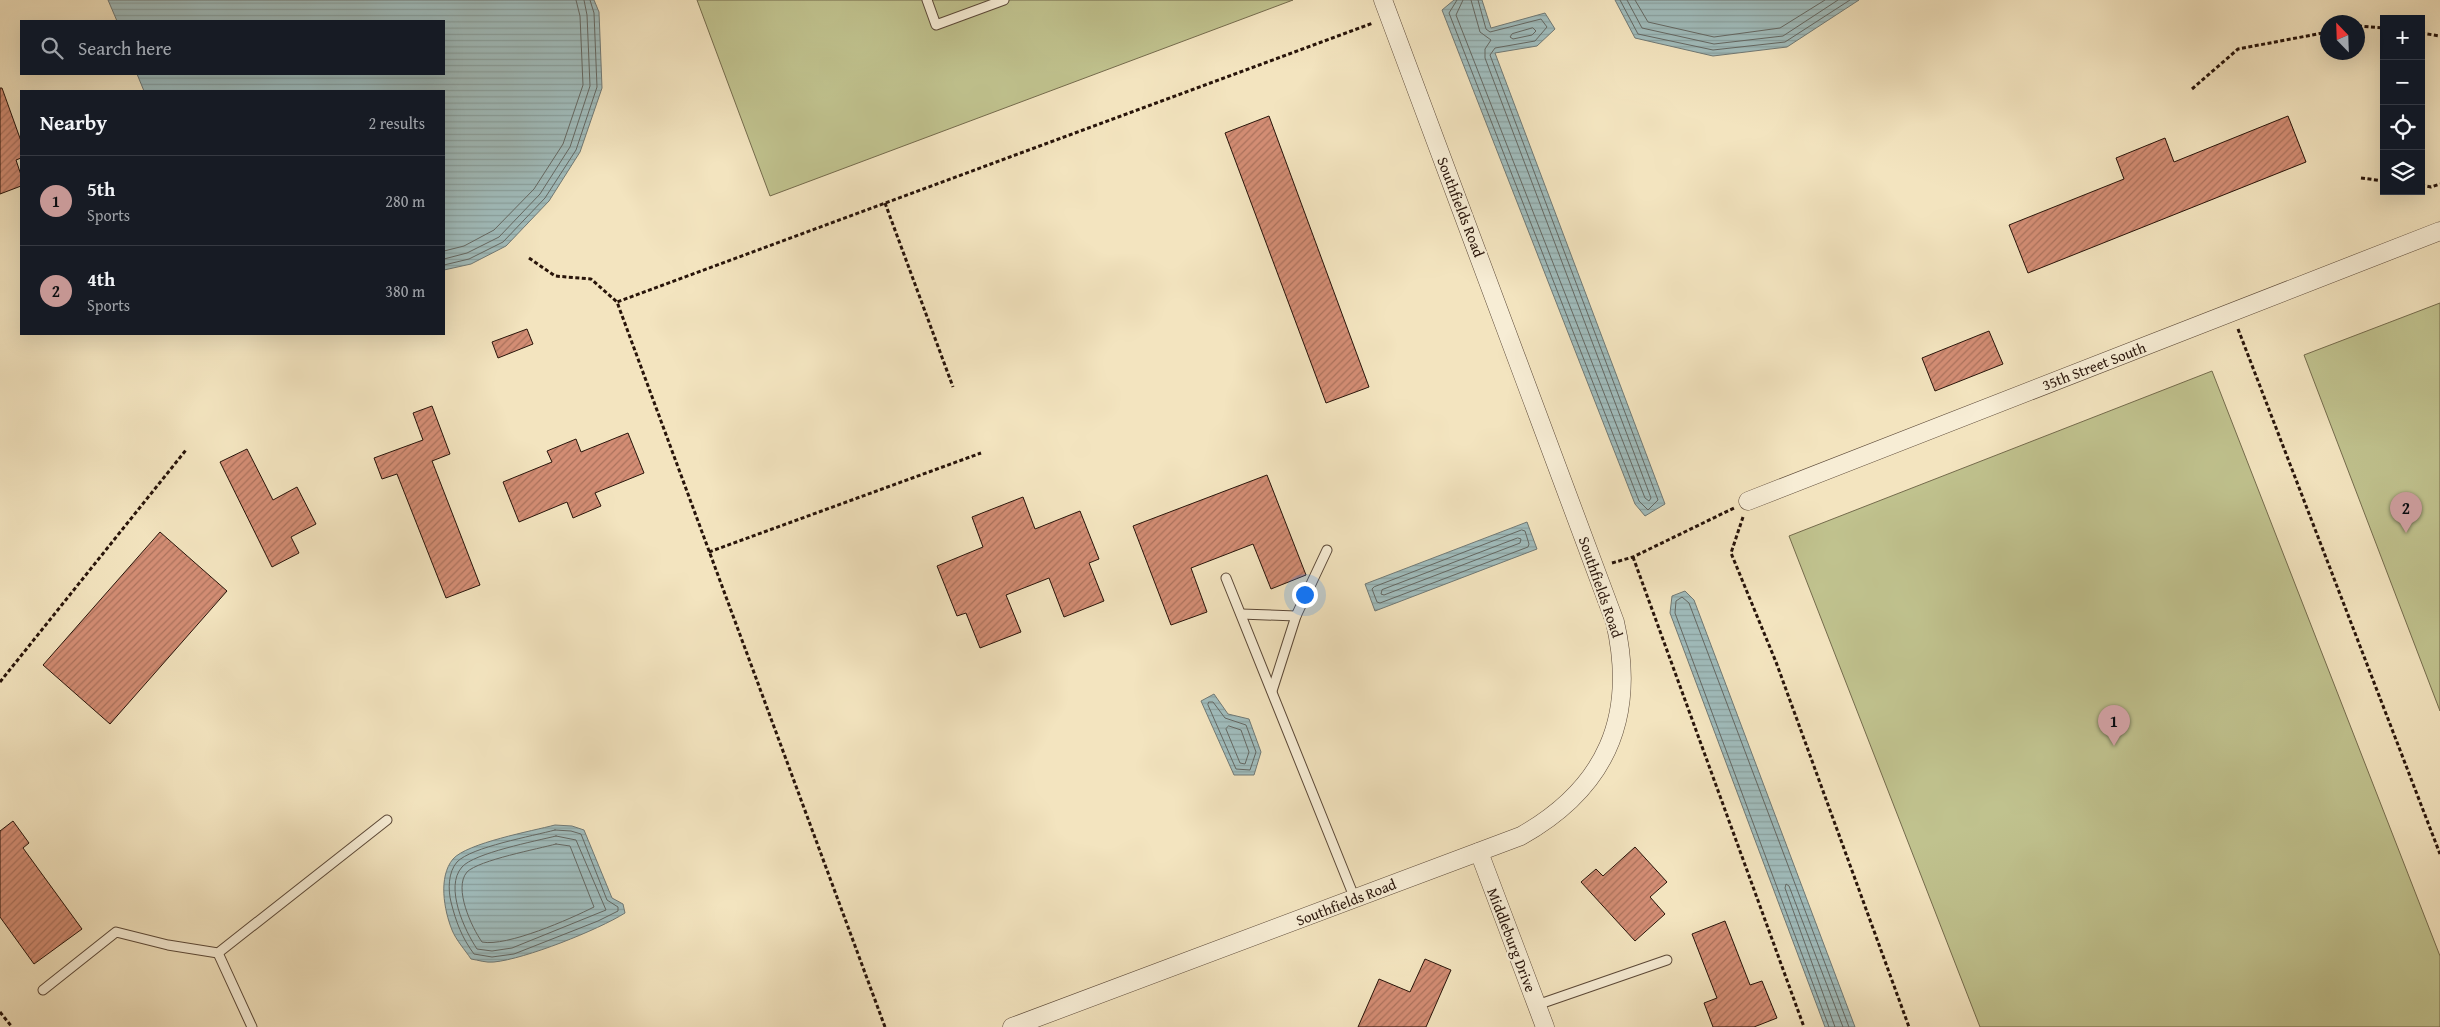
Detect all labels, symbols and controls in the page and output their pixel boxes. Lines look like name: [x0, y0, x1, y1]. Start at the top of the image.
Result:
north arrow: [2320, 15, 2365, 60]
map controls: [2380, 15, 2425, 195]
button: +: [2380, 15, 2425, 60]
search box: [20, 20, 445, 75]
icon: search: [38, 34, 66, 62]
text: Search here: [78, 34, 172, 62]
button: −: [2380, 60, 2425, 105]
button: locate: [2380, 105, 2425, 150]
text: Nearby: [40, 107, 107, 138]
text: 2 results: [368, 111, 425, 135]
button: layers: [2380, 150, 2425, 195]
street label: Southfields Road: [1432, 154, 1490, 260]
text: 5th: [87, 175, 115, 203]
text: 1: [52, 189, 60, 213]
text: 280 m: [385, 189, 425, 213]
text: Sports: [87, 203, 130, 227]
text: 4th: [87, 265, 115, 293]
text: 2: [52, 279, 60, 303]
text: 380 m: [385, 279, 425, 303]
text: Sports: [87, 293, 130, 317]
street label: 35th Street South: [2039, 336, 2149, 395]
pin: 2: [2390, 492, 2422, 533]
street label: Southfields Road: [1574, 534, 1628, 640]
your location: [1292, 582, 1318, 608]
pin: 1: [2098, 705, 2130, 746]
street label: Southfields Road: [1293, 873, 1399, 931]
street label: Middleburg Drive: [1482, 885, 1542, 995]

